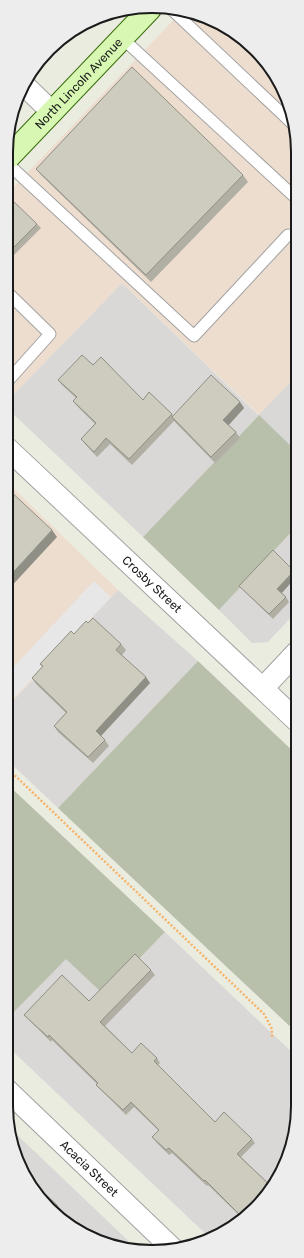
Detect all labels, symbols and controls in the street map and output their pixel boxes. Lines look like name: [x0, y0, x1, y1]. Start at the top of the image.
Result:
street label: North Lincoln Avenue: [32, 35, 125, 132]
street label: Crosby Street: [119, 553, 185, 616]
street label: Acacia Street: [57, 1138, 121, 1200]

